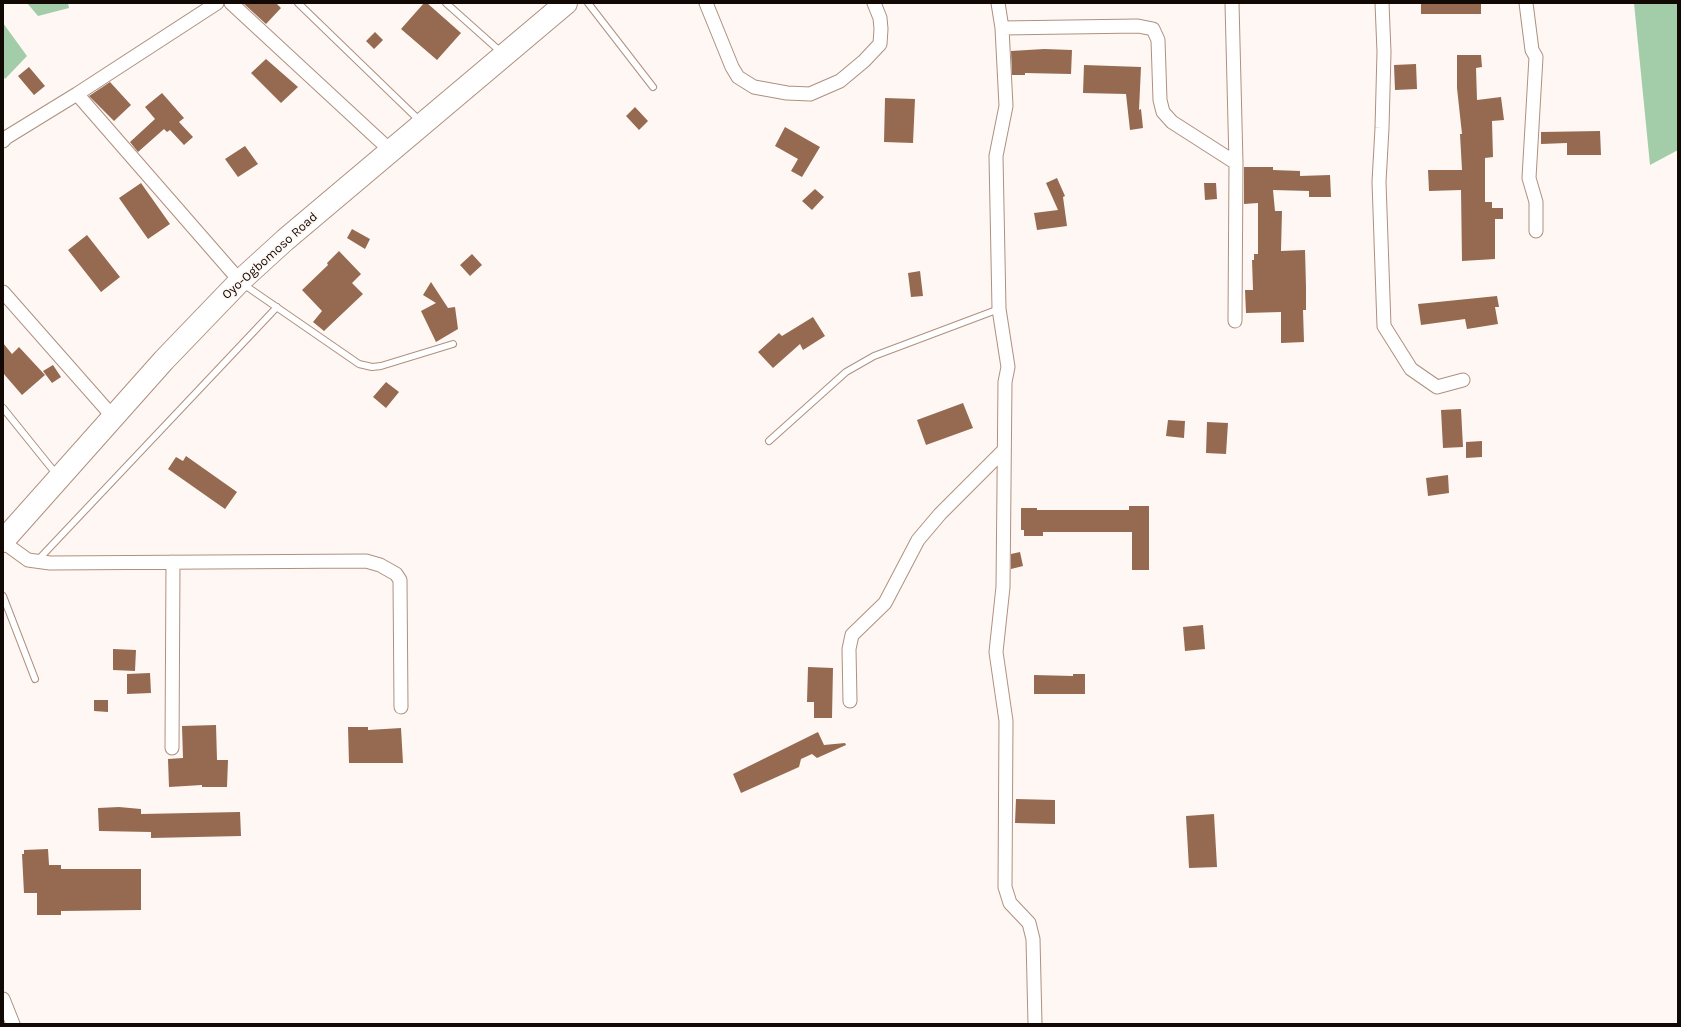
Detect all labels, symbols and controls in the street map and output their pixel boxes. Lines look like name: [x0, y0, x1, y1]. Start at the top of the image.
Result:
street label: Oyo-Ogbomoso Road: [219, 209, 321, 303]

